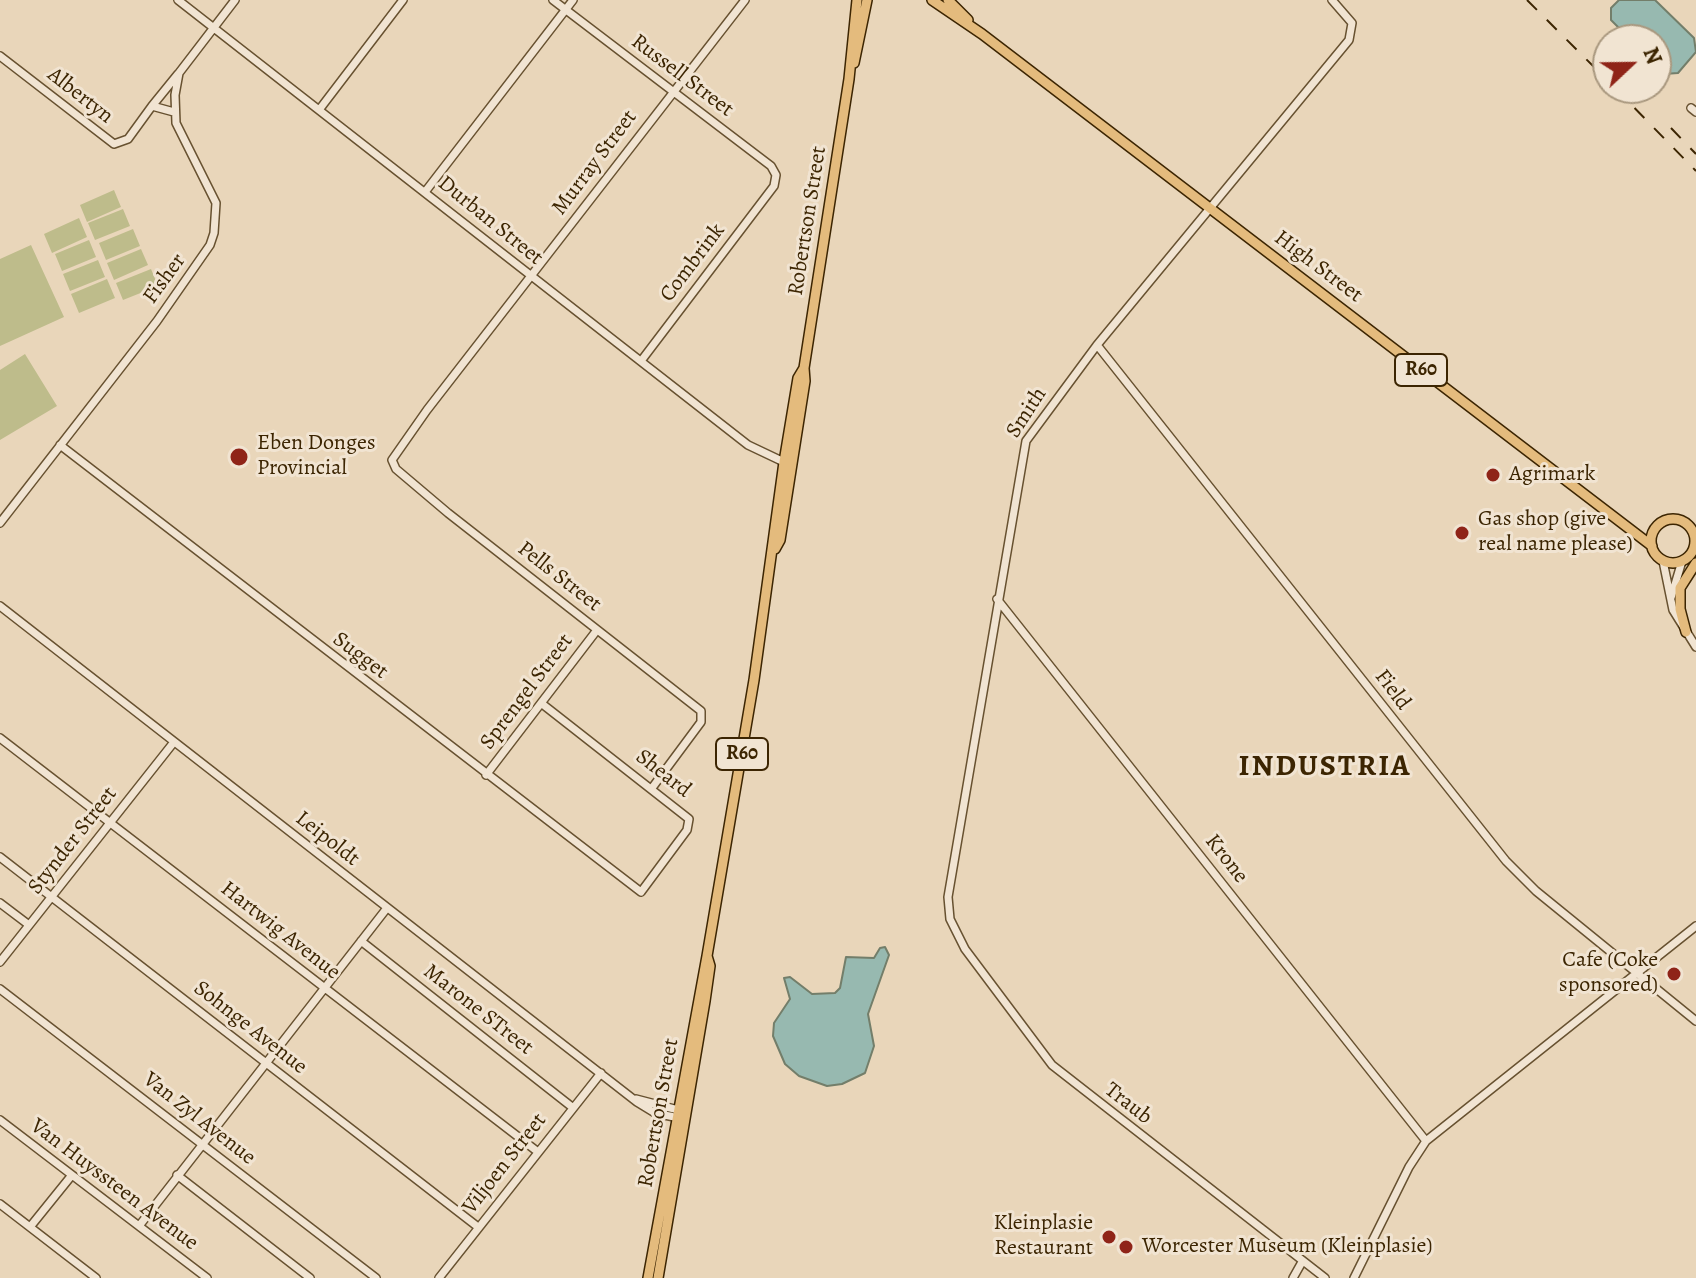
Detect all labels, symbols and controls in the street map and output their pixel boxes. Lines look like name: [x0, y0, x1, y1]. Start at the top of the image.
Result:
north arrow: [1592, 24, 1672, 104]
street label: Russell Street: [626, 29, 738, 123]
text: N: [1635, 43, 1669, 69]
street label: Albertyn: [42, 62, 118, 130]
street label: Murray Street: [547, 105, 643, 221]
street label: Robertson Street: [783, 144, 833, 298]
street label: Durban Street: [432, 171, 548, 271]
street label: Combrink: [655, 219, 731, 307]
street label: High Street: [1269, 225, 1367, 309]
street label: Fisher: [138, 249, 192, 309]
road number: R60: [1395, 354, 1447, 386]
street label: Smith: [1001, 383, 1053, 443]
place label: Eben Donges Provincial: [257, 431, 376, 482]
marker: Eben Donges Provincial: [228, 446, 250, 468]
place label: Agrimark: [1509, 462, 1595, 488]
marker: Agrimark: [1484, 466, 1502, 484]
place label: Gas shop (give real name please): [1478, 507, 1633, 558]
marker: Gas shop (give real name please): [1453, 524, 1471, 542]
street label: Pells Street: [512, 536, 606, 618]
street label: Sugget: [327, 627, 393, 685]
street label: Sprengel Street: [475, 629, 579, 755]
street label: Field: [1368, 664, 1416, 716]
road number: R60: [716, 738, 768, 770]
street label: Sheard: [630, 744, 696, 804]
district label: INDUSTRIA: [1239, 750, 1411, 786]
street label: Stynder Street: [23, 782, 123, 900]
street label: Leipoldt: [290, 806, 364, 872]
street label: Krone: [1199, 829, 1253, 889]
street label: Hartwig Avenue: [215, 876, 345, 986]
place label: Cafe (Coke sponsored): [1559, 948, 1658, 1000]
street label: Marone STreet: [418, 959, 538, 1061]
marker: Cafe (Coke sponsored): [1665, 965, 1683, 983]
street label: Sohnge Avenue: [188, 976, 312, 1080]
street label: Robertson Street: [633, 1036, 685, 1190]
street label: Van Zyl Avenue: [138, 1067, 260, 1171]
street label: Traub: [1099, 1077, 1157, 1131]
street label: Viljoen Street: [457, 1108, 553, 1220]
street label: Van Huyssteen Avenue: [25, 1113, 203, 1257]
place label: Kleinplasie Restaurant: [994, 1211, 1093, 1262]
marker: Kleinplasie Restaurant: [1100, 1228, 1118, 1246]
place label: Worcester Museum (Kleinplasie): [1142, 1234, 1432, 1260]
marker: Worcester Museum (Kleinplasie): [1117, 1238, 1135, 1256]

